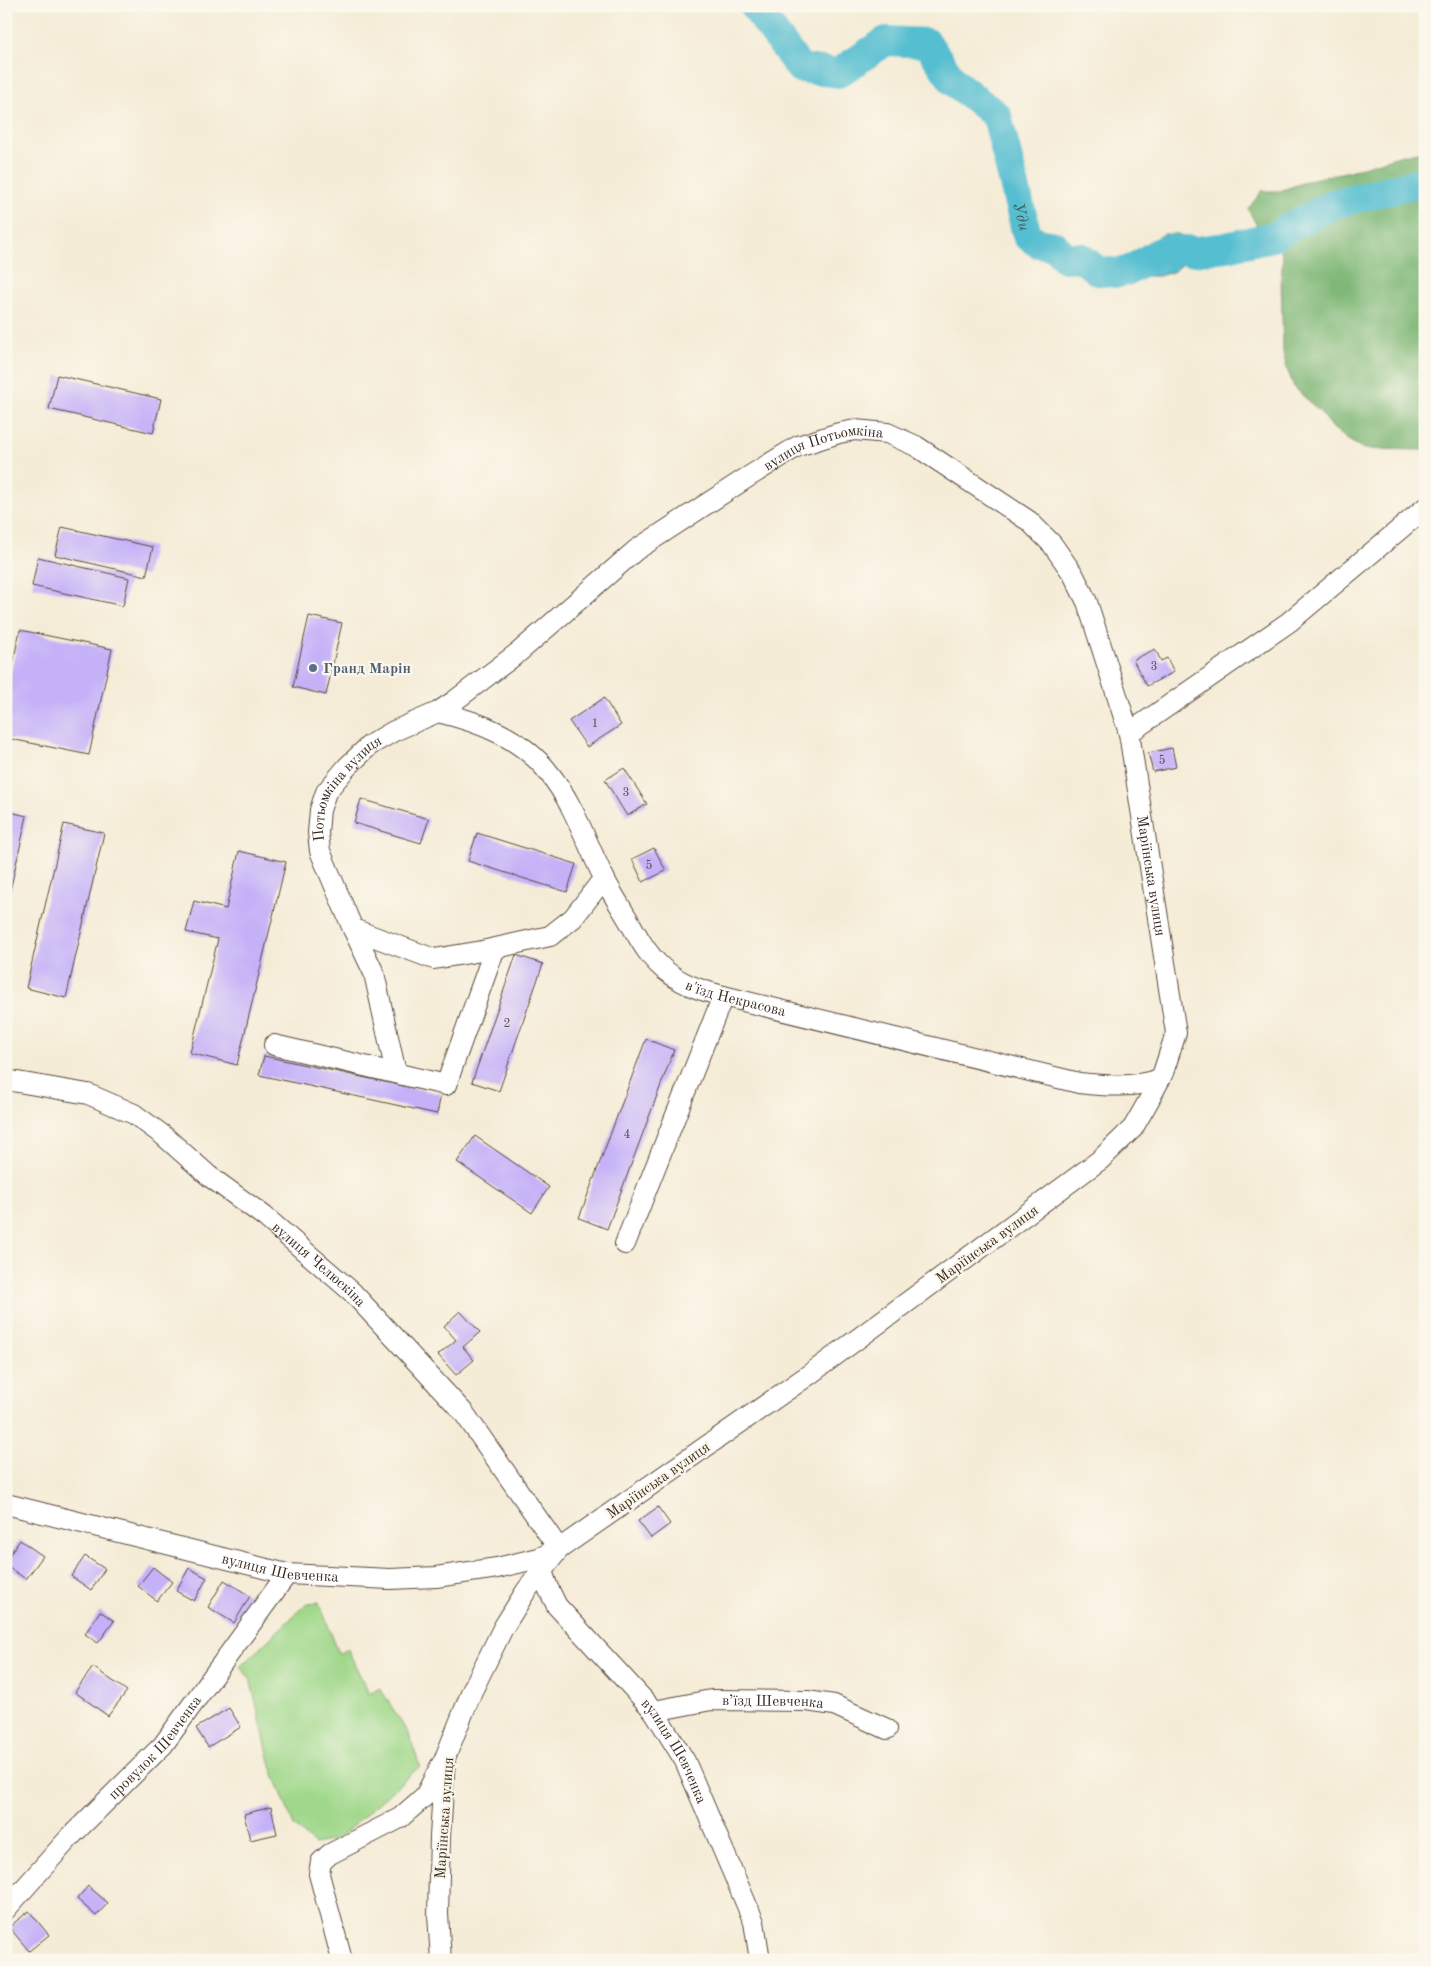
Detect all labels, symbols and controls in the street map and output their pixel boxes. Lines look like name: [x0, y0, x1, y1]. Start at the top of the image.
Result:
water label: Уди: [1009, 201, 1032, 233]
street label: вулиця Потьомкіна: [761, 424, 884, 474]
house number: 3: [1151, 661, 1157, 673]
marker: Гранд Марін: [307, 662, 319, 674]
place label: Гранд Марін: [323, 662, 411, 677]
house number: 1: [592, 718, 598, 730]
street label: Потьомкіна вулиця: [312, 734, 385, 842]
house number: 5: [1159, 754, 1166, 767]
house number: 3: [623, 787, 629, 799]
street label: Маріїнська вулиця: [1133, 814, 1167, 938]
house number: 5: [646, 859, 653, 872]
street label: в'їзд Некрасова: [683, 978, 788, 1020]
house number: 2: [504, 1018, 510, 1030]
house number: 4: [624, 1129, 631, 1141]
street label: Маріїнська вулиця: [934, 1203, 1042, 1287]
street label: вулиця Челюскіна: [268, 1220, 368, 1311]
street label: Маріїнська вулиця: [605, 1440, 713, 1522]
street label: вулиця Шевченка: [220, 1552, 339, 1586]
street label: провулок Шевченка: [106, 1693, 205, 1803]
street label: в’їзд Шевченка: [722, 1694, 825, 1712]
street label: вулиця Шевченка: [638, 1696, 709, 1807]
street label: Маріїнська вулиця: [434, 1756, 457, 1880]

